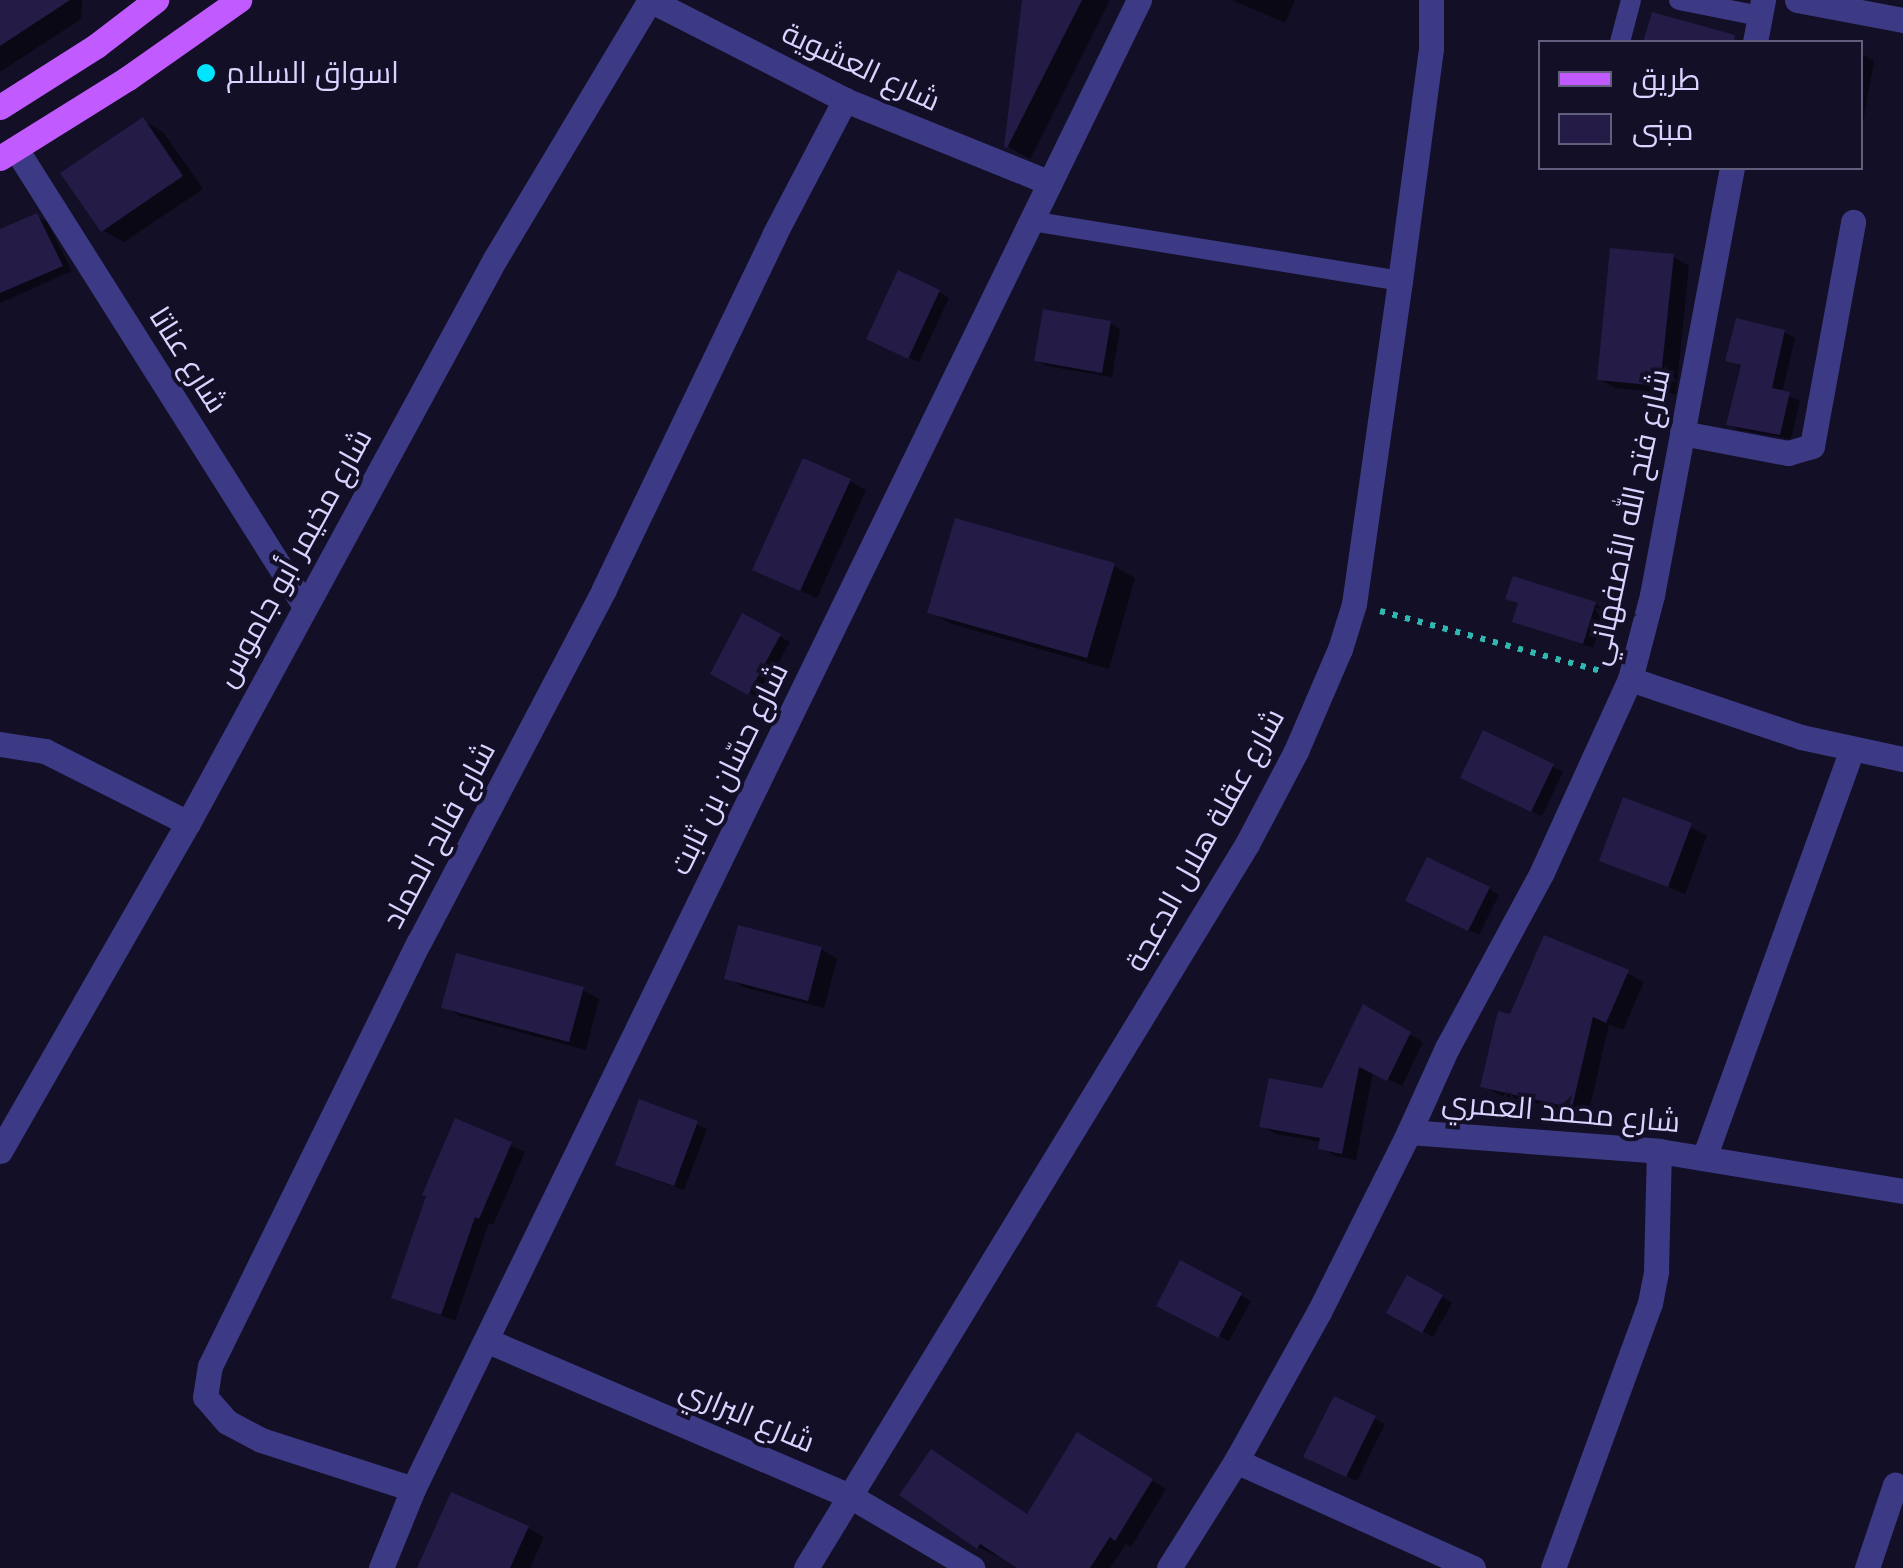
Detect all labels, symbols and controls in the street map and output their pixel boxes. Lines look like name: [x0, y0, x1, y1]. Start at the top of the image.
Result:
street label: شارع العشوية: [776, 15, 946, 119]
legend: [1538, 40, 1863, 170]
place label: اسواق السلام: [226, 55, 399, 91]
marker: اسواق السلام: [195, 62, 217, 84]
text: طريق: [1632, 62, 1701, 98]
text: مبنى: [1632, 112, 1693, 148]
street label: شارع عناتا: [141, 300, 235, 420]
street label: شارع فتح الله الأصفهاني: [1580, 366, 1678, 668]
street label: شارع مخيمر أبو جاموس: [208, 423, 380, 693]
street label: شارع حسّان بن ثابت: [662, 657, 796, 881]
street label: شارع عقلة هلال الدعجة: [1118, 702, 1292, 978]
street label: شارع فالح الحماد: [375, 736, 503, 934]
street label: شارع محمد العمري: [1440, 1084, 1682, 1140]
street label: شارع البراري: [674, 1371, 820, 1461]

